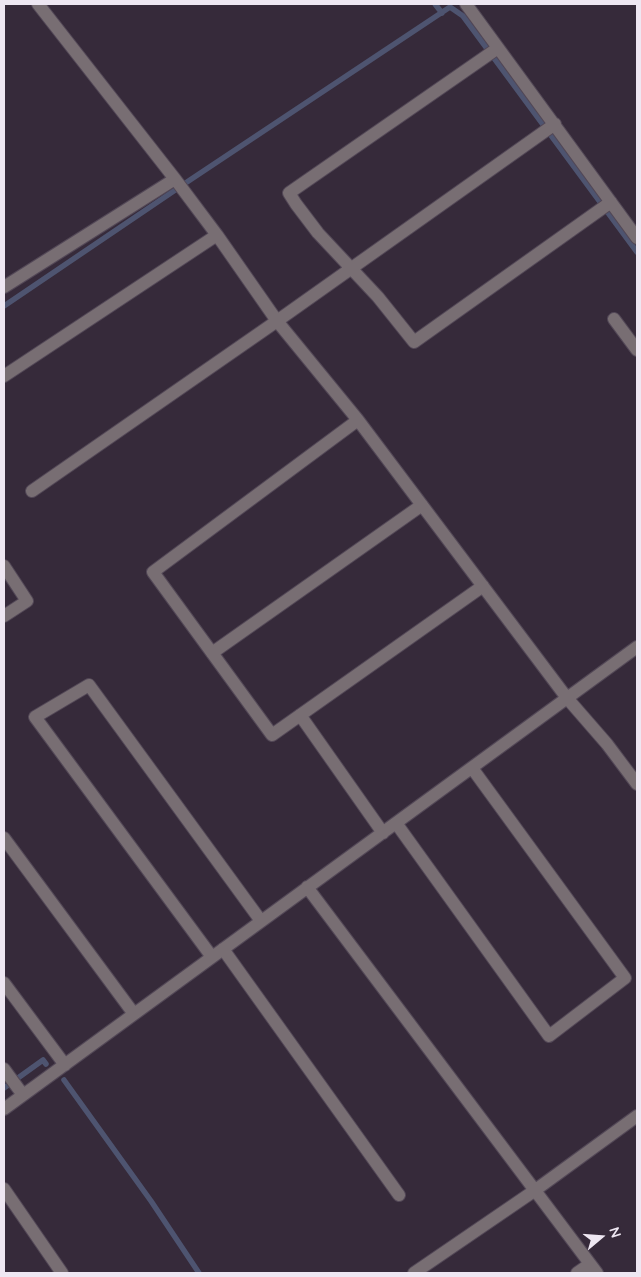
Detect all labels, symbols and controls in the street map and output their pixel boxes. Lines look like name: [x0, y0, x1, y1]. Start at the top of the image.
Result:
north arrow: [576, 1212, 626, 1262]
text: N: [605, 1225, 625, 1240]

